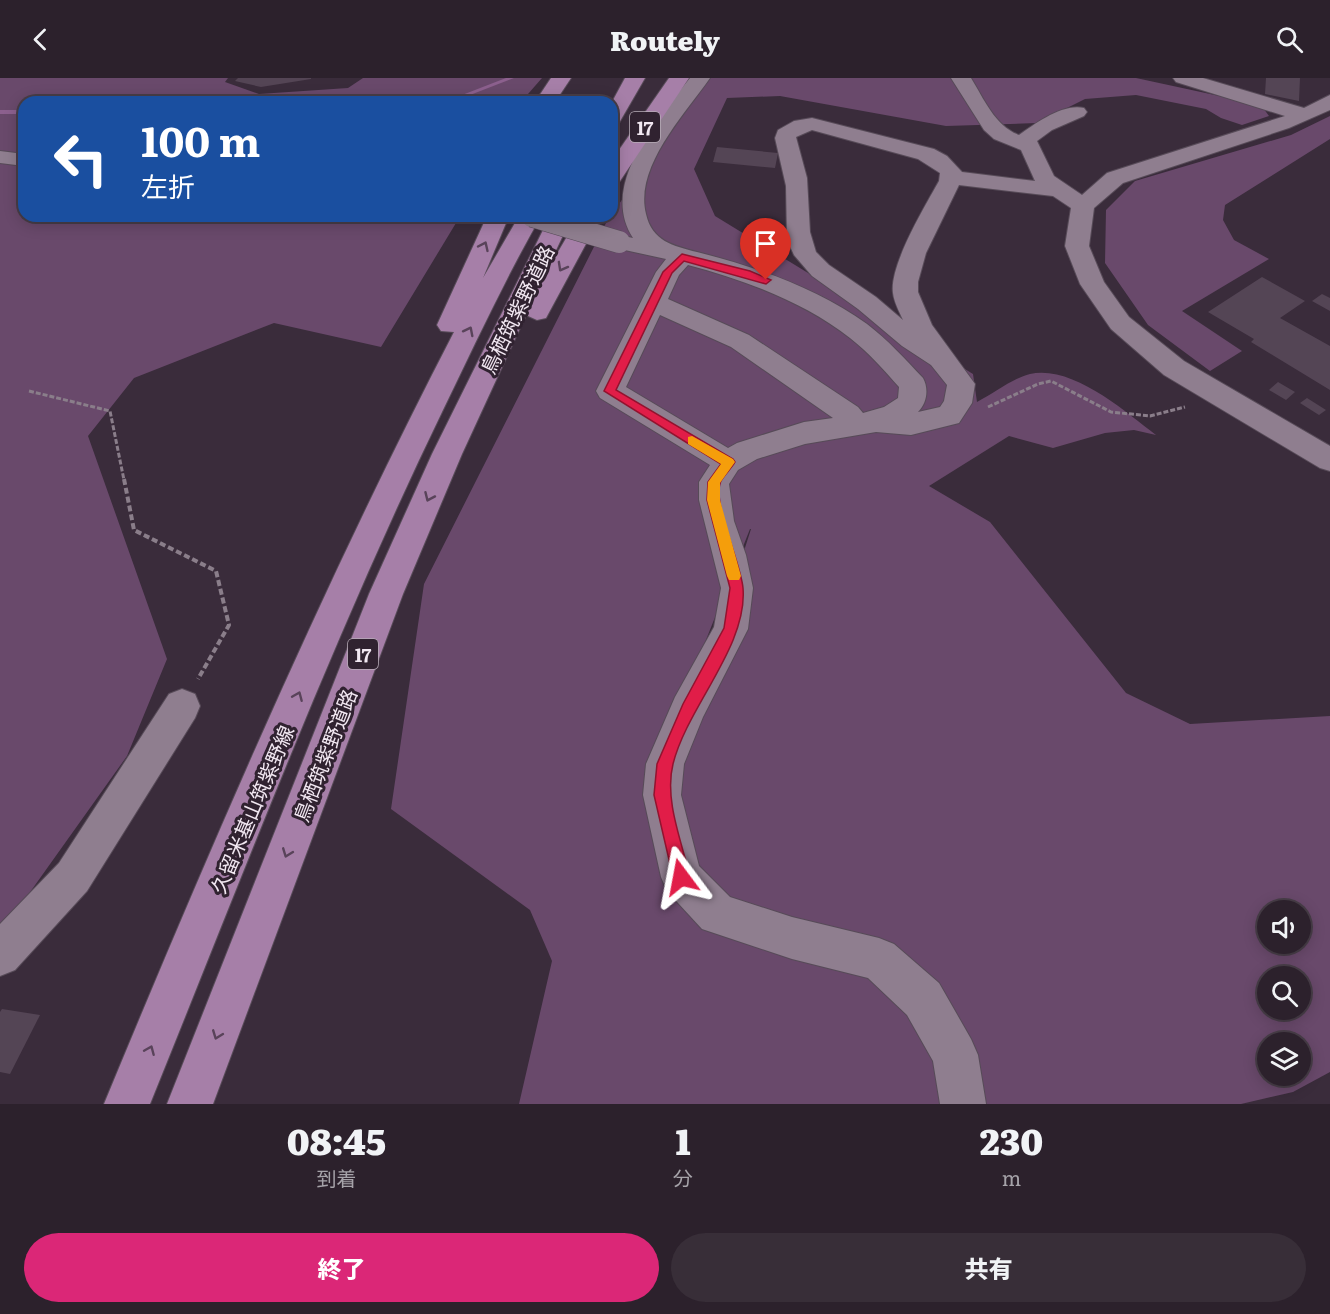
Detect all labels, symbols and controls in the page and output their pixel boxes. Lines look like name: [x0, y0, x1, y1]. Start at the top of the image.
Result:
text: Routely: [610, 19, 720, 59]
icon: back: [24, 23, 57, 56]
icon: search: [1273, 23, 1306, 56]
text: 100 m: [141, 108, 260, 170]
road number: 17: [630, 112, 660, 142]
icon: left: [42, 120, 120, 198]
text: 左折: [141, 165, 195, 205]
pin: [740, 218, 791, 280]
icon: arrive: [749, 227, 782, 260]
street label: 鳥栖筑紫野道路: [472, 240, 560, 378]
one-way arrow: [477, 241, 489, 252]
one-way arrow: [558, 261, 569, 271]
one-way arrow: [462, 326, 473, 337]
one-way arrow: [424, 490, 436, 501]
road number: 17: [348, 639, 378, 669]
street label: 鳥栖筑紫野道路: [285, 684, 363, 826]
one-way arrow: [291, 691, 303, 702]
street label: 久留米基山筑紫野線: [202, 720, 300, 898]
position arrow: [649, 845, 713, 909]
one-way arrow: [281, 848, 294, 858]
map controls: [1257, 900, 1311, 1086]
button: sound: [1257, 900, 1311, 954]
button: search: [1257, 966, 1311, 1020]
one-way arrow: [211, 1030, 224, 1040]
button: layers: [1257, 1032, 1311, 1086]
one-way arrow: [143, 1045, 155, 1056]
text: 08:45: [287, 1113, 386, 1166]
text: 1: [675, 1113, 690, 1166]
text: 230: [980, 1113, 1043, 1166]
text: 到着: [316, 1162, 356, 1192]
text: 分: [673, 1162, 693, 1192]
text: m: [1002, 1162, 1021, 1192]
button: 終了: [24, 1233, 659, 1302]
button: 共有: [671, 1233, 1306, 1302]

